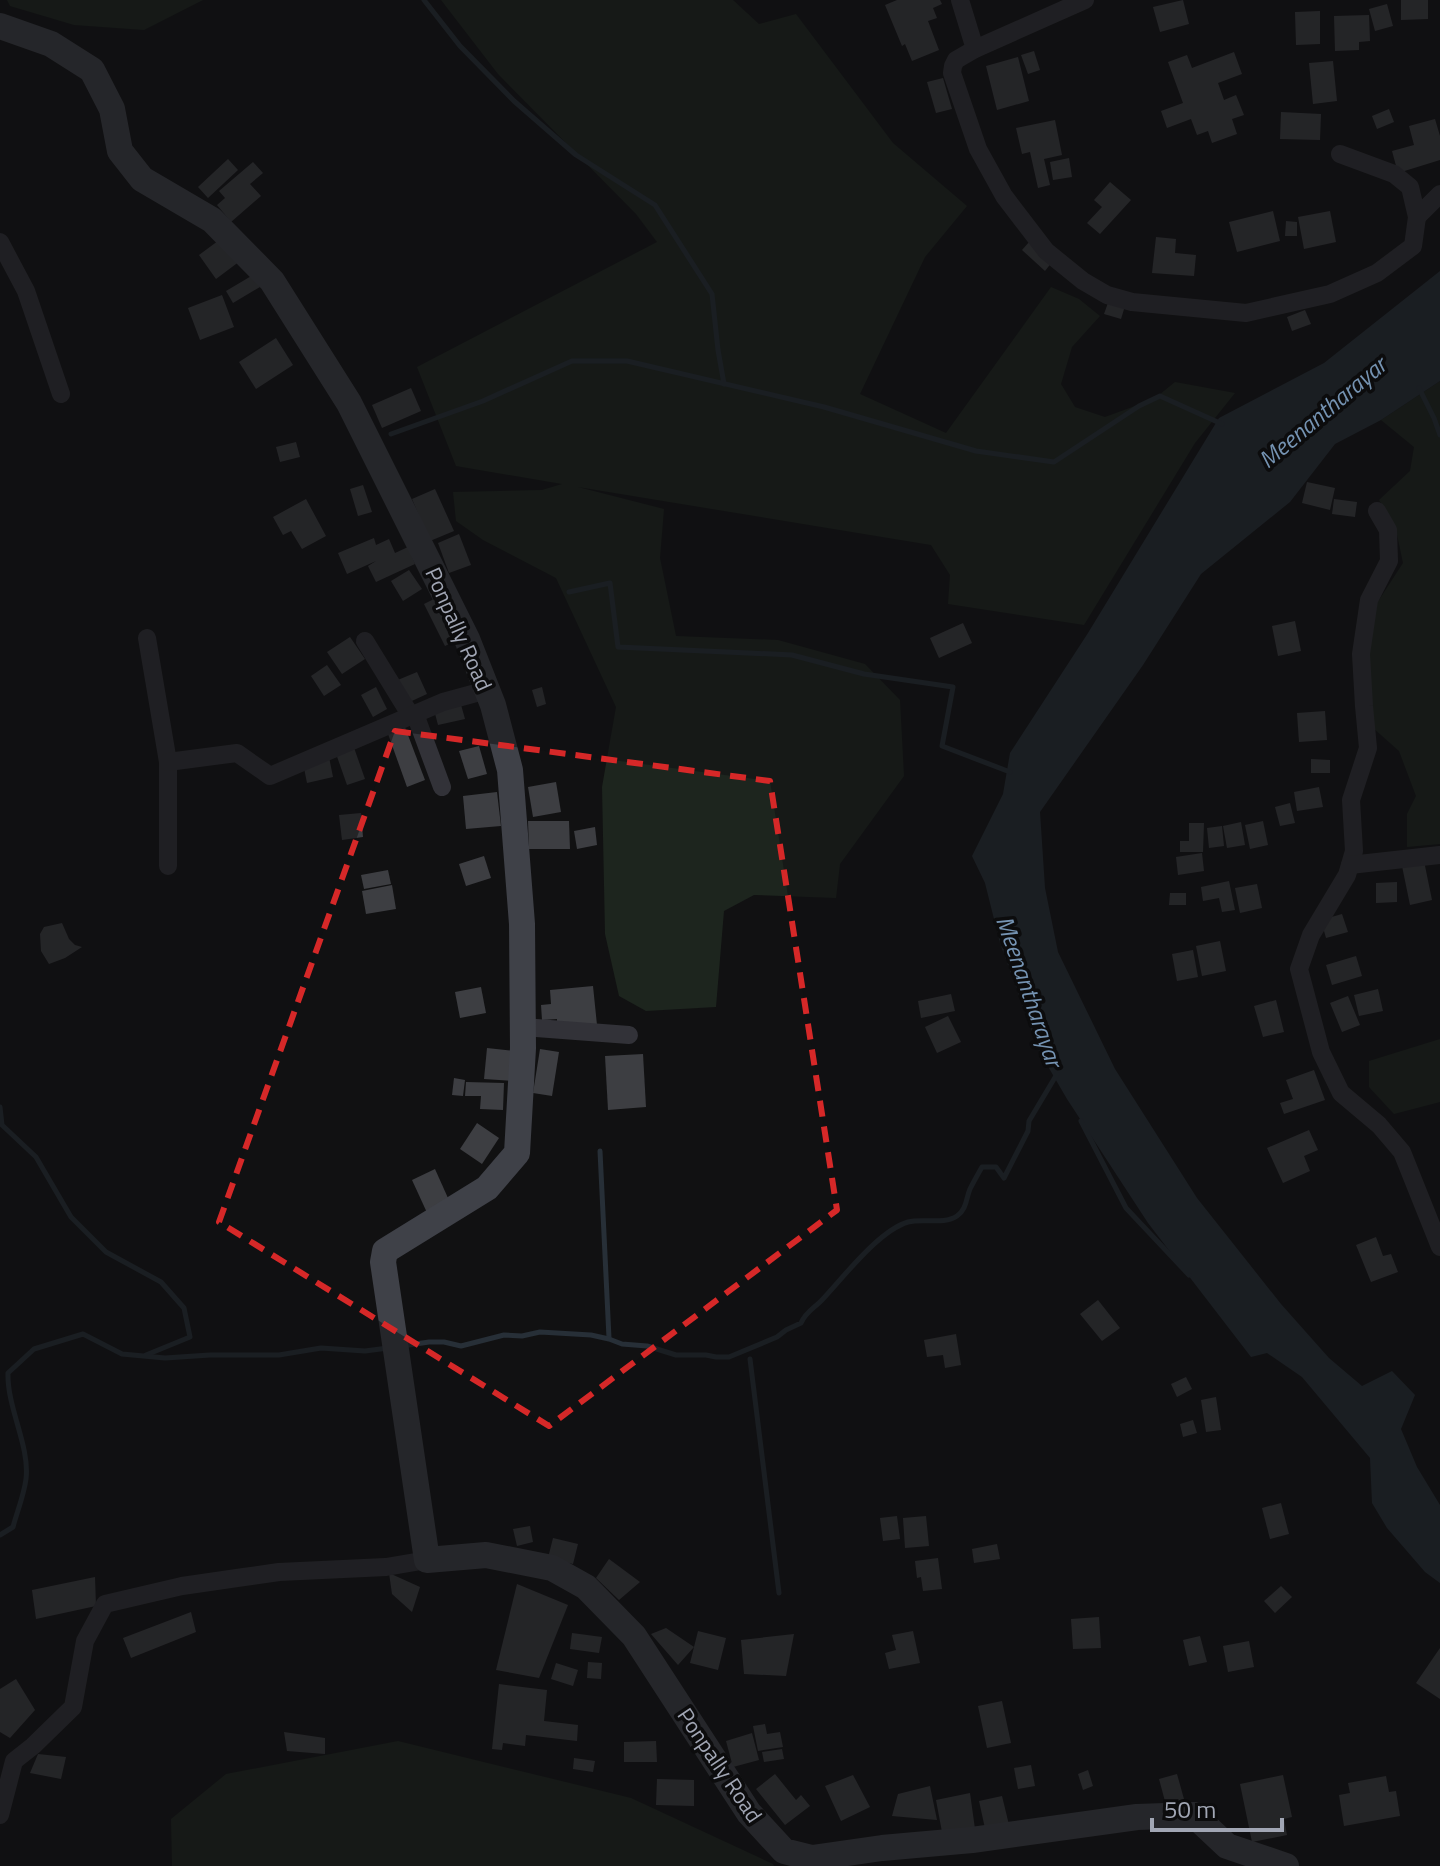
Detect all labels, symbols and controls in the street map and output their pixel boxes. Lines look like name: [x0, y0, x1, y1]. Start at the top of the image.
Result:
water label: Meenantharayar: [1250, 345, 1397, 476]
street label: Ponpally Road: [417, 562, 501, 696]
water label: Meenantharayar: [987, 911, 1074, 1075]
street label: Ponpally Road: [669, 1701, 771, 1829]
scale bar: [1152, 1782, 1282, 1832]
text: 50 m: [1164, 1791, 1216, 1827]

